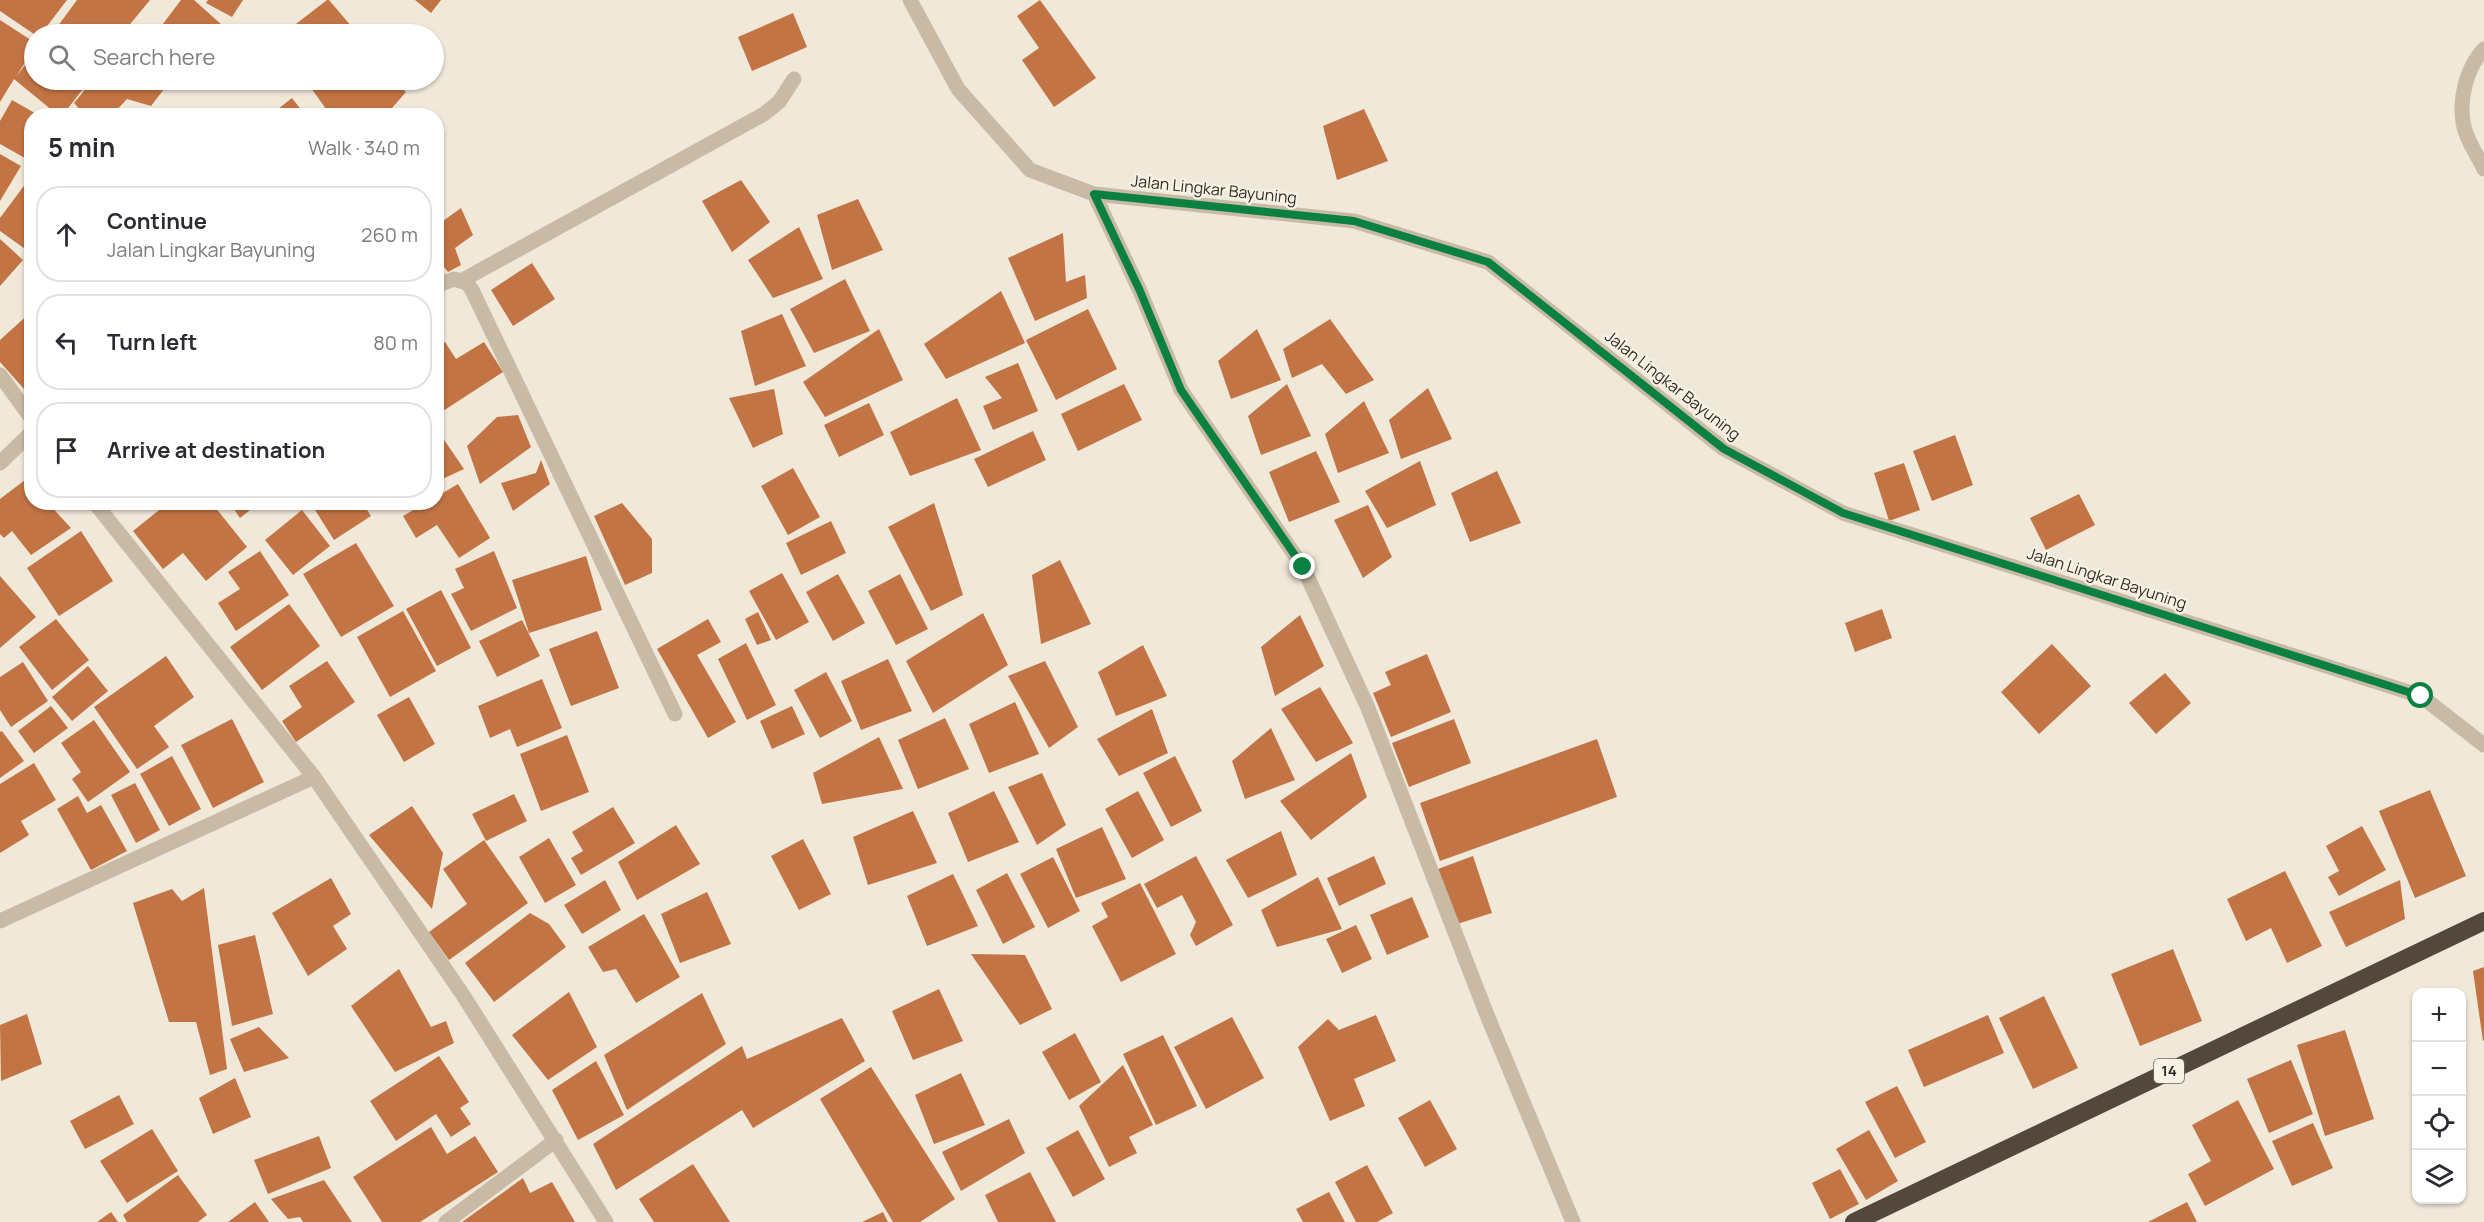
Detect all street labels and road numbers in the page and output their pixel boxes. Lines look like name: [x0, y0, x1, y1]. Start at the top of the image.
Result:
street label: Jalan Lingkar Bayuning: [1130, 169, 1298, 209]
street label: Jalan Lingkar Bayuning: [1601, 325, 1745, 445]
street label: Jalan Lingkar Bayuning: [2024, 542, 2190, 614]
road number: 14: [2154, 1059, 2184, 1083]

